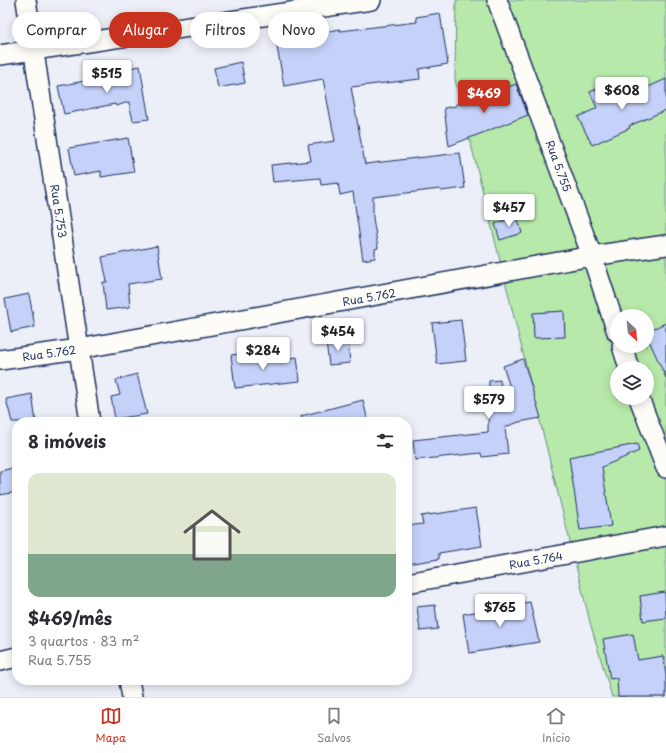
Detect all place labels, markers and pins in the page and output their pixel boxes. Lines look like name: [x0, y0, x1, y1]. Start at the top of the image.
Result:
pin: $515: [83, 60, 131, 94]
pin: $608: [598, 77, 646, 111]
pin: $469: [460, 80, 508, 114]
pin: $457: [485, 194, 533, 228]
pin: $454: [314, 318, 362, 352]
pin: $284: [239, 337, 287, 371]
pin: $579: [465, 386, 513, 420]
pin: $765: [476, 594, 524, 628]

